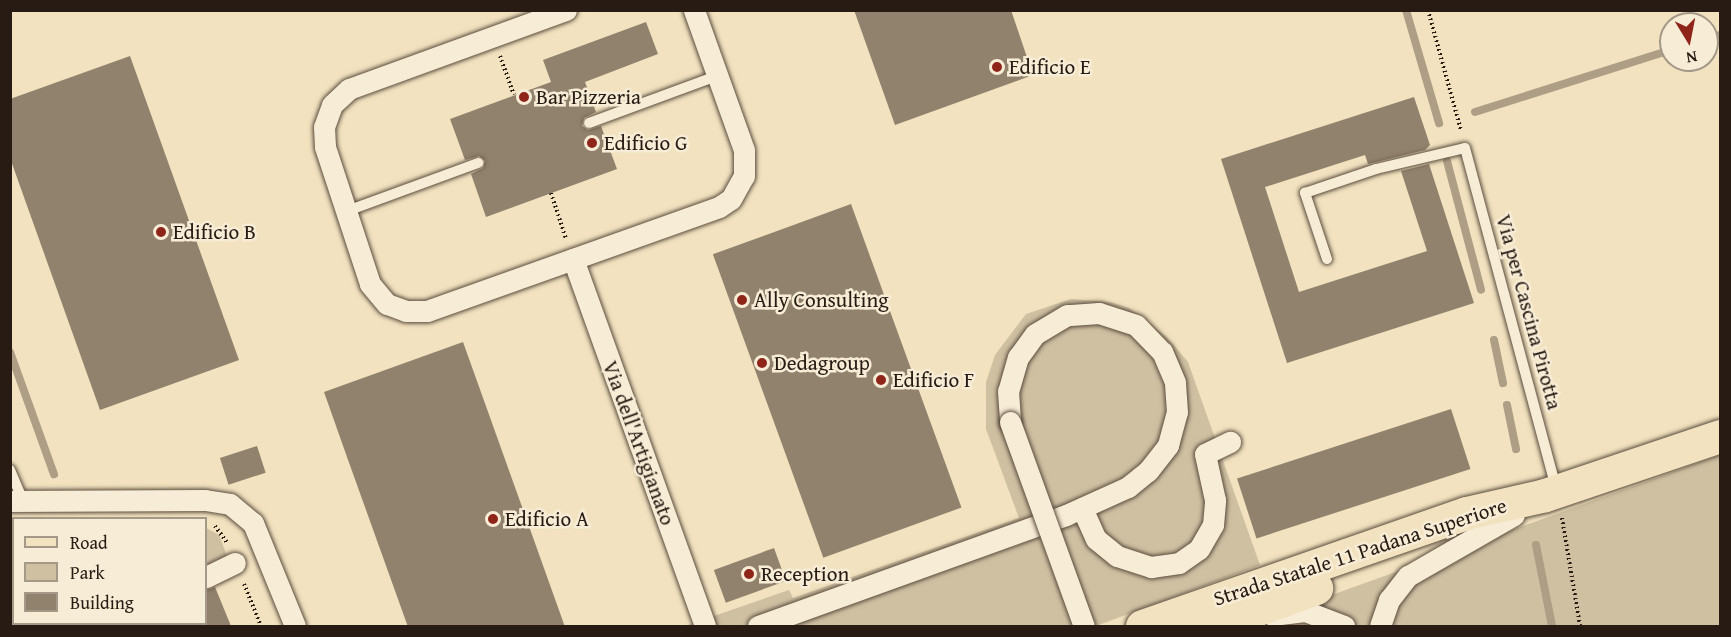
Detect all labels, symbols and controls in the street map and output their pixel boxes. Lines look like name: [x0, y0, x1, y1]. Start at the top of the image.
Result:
north arrow: [1659, 12, 1719, 72]
text: N: [1684, 45, 1699, 71]
place label: Edificio E: [1009, 54, 1091, 80]
marker: Edificio E: [990, 60, 1004, 74]
place label: Bar Pizzeria: [536, 84, 641, 110]
marker: Bar Pizzeria: [517, 90, 531, 104]
place label: Edificio G: [604, 130, 687, 156]
marker: Edificio G: [585, 136, 599, 150]
street label: Via per Cascina Pirotta: [1491, 212, 1567, 412]
place label: Edificio B: [173, 219, 256, 245]
marker: Edificio B: [154, 225, 168, 239]
place label: Ally Consulting: [754, 287, 889, 313]
marker: Ally Consulting: [735, 293, 749, 307]
place label: Dedagroup: [774, 350, 870, 376]
marker: Dedagroup: [755, 356, 769, 370]
street label: Via dell'Artigianato: [598, 357, 680, 529]
place label: Edificio F: [893, 367, 974, 393]
marker: Edificio F: [874, 373, 888, 387]
street label: Strada Statale 11 Padana Superiore: [1210, 493, 1510, 611]
place label: Edificio A: [505, 506, 589, 532]
marker: Edificio A: [486, 512, 500, 526]
legend: [12, 517, 207, 625]
text: Road: [70, 529, 108, 556]
text: Park: [70, 559, 105, 586]
place label: Reception: [761, 561, 849, 587]
marker: Reception: [742, 567, 756, 581]
text: Building: [70, 589, 134, 616]

